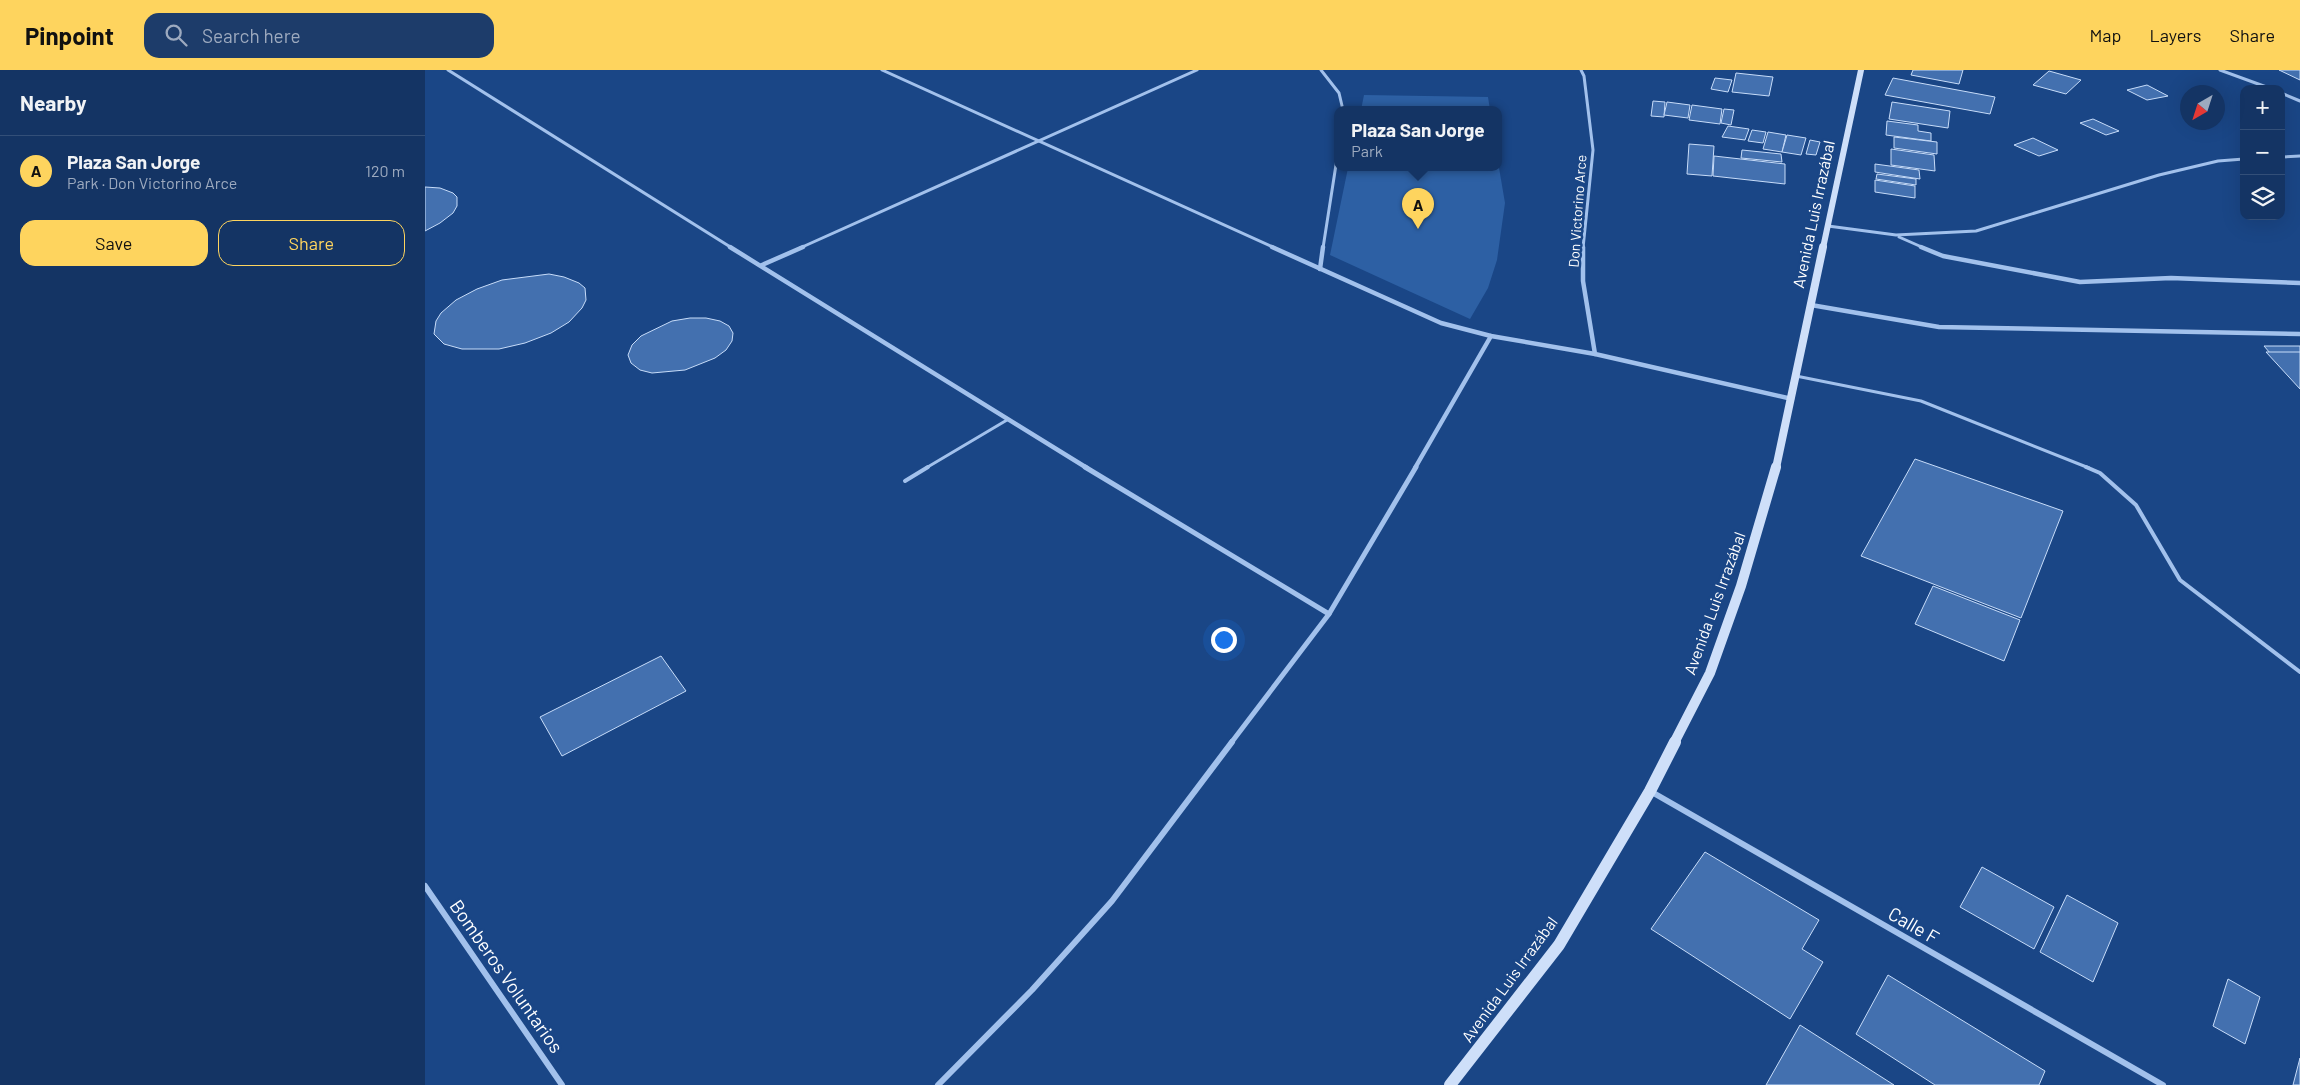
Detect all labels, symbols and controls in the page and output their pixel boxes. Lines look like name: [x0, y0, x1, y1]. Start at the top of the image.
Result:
search box: [144, 13, 494, 58]
text: Pinpoint: [25, 21, 114, 50]
icon: search: [162, 21, 190, 49]
text: Search here: [202, 24, 301, 47]
text: Map: [2089, 24, 2121, 46]
text: Layers: [2149, 24, 2202, 46]
text: Share: [2230, 24, 2275, 46]
north arrow: [2180, 85, 2225, 130]
map controls: [2240, 85, 2285, 220]
button: +: [2240, 85, 2285, 130]
text: Nearby: [20, 90, 86, 115]
popup: [1334, 106, 1502, 171]
text: Plaza San Jorge: [1351, 118, 1485, 141]
button: −: [2240, 130, 2285, 175]
street label: Avenida Luis Irrazábal: [1788, 138, 1838, 290]
text: Park: [1351, 141, 1383, 160]
text: Plaza San Jorge: [67, 150, 200, 173]
street label: Don Victorino Arce: [1565, 154, 1589, 268]
text: A: [31, 161, 41, 180]
text: 120 m: [365, 161, 405, 180]
text: Park · Don Victorino Arce: [67, 173, 237, 192]
button: layers: [2240, 175, 2285, 220]
pin: A: [1402, 188, 1434, 229]
button: Save: [20, 220, 208, 266]
button: Share: [218, 220, 405, 266]
street label: Avenida Luis Irrazábal: [1679, 529, 1749, 677]
your location: [1211, 627, 1237, 653]
street label: Bomberos Voluntarios: [445, 895, 569, 1057]
street label: Calle F: [1885, 901, 1944, 949]
street label: Avenida Luis Irrazábal: [1457, 913, 1561, 1045]

